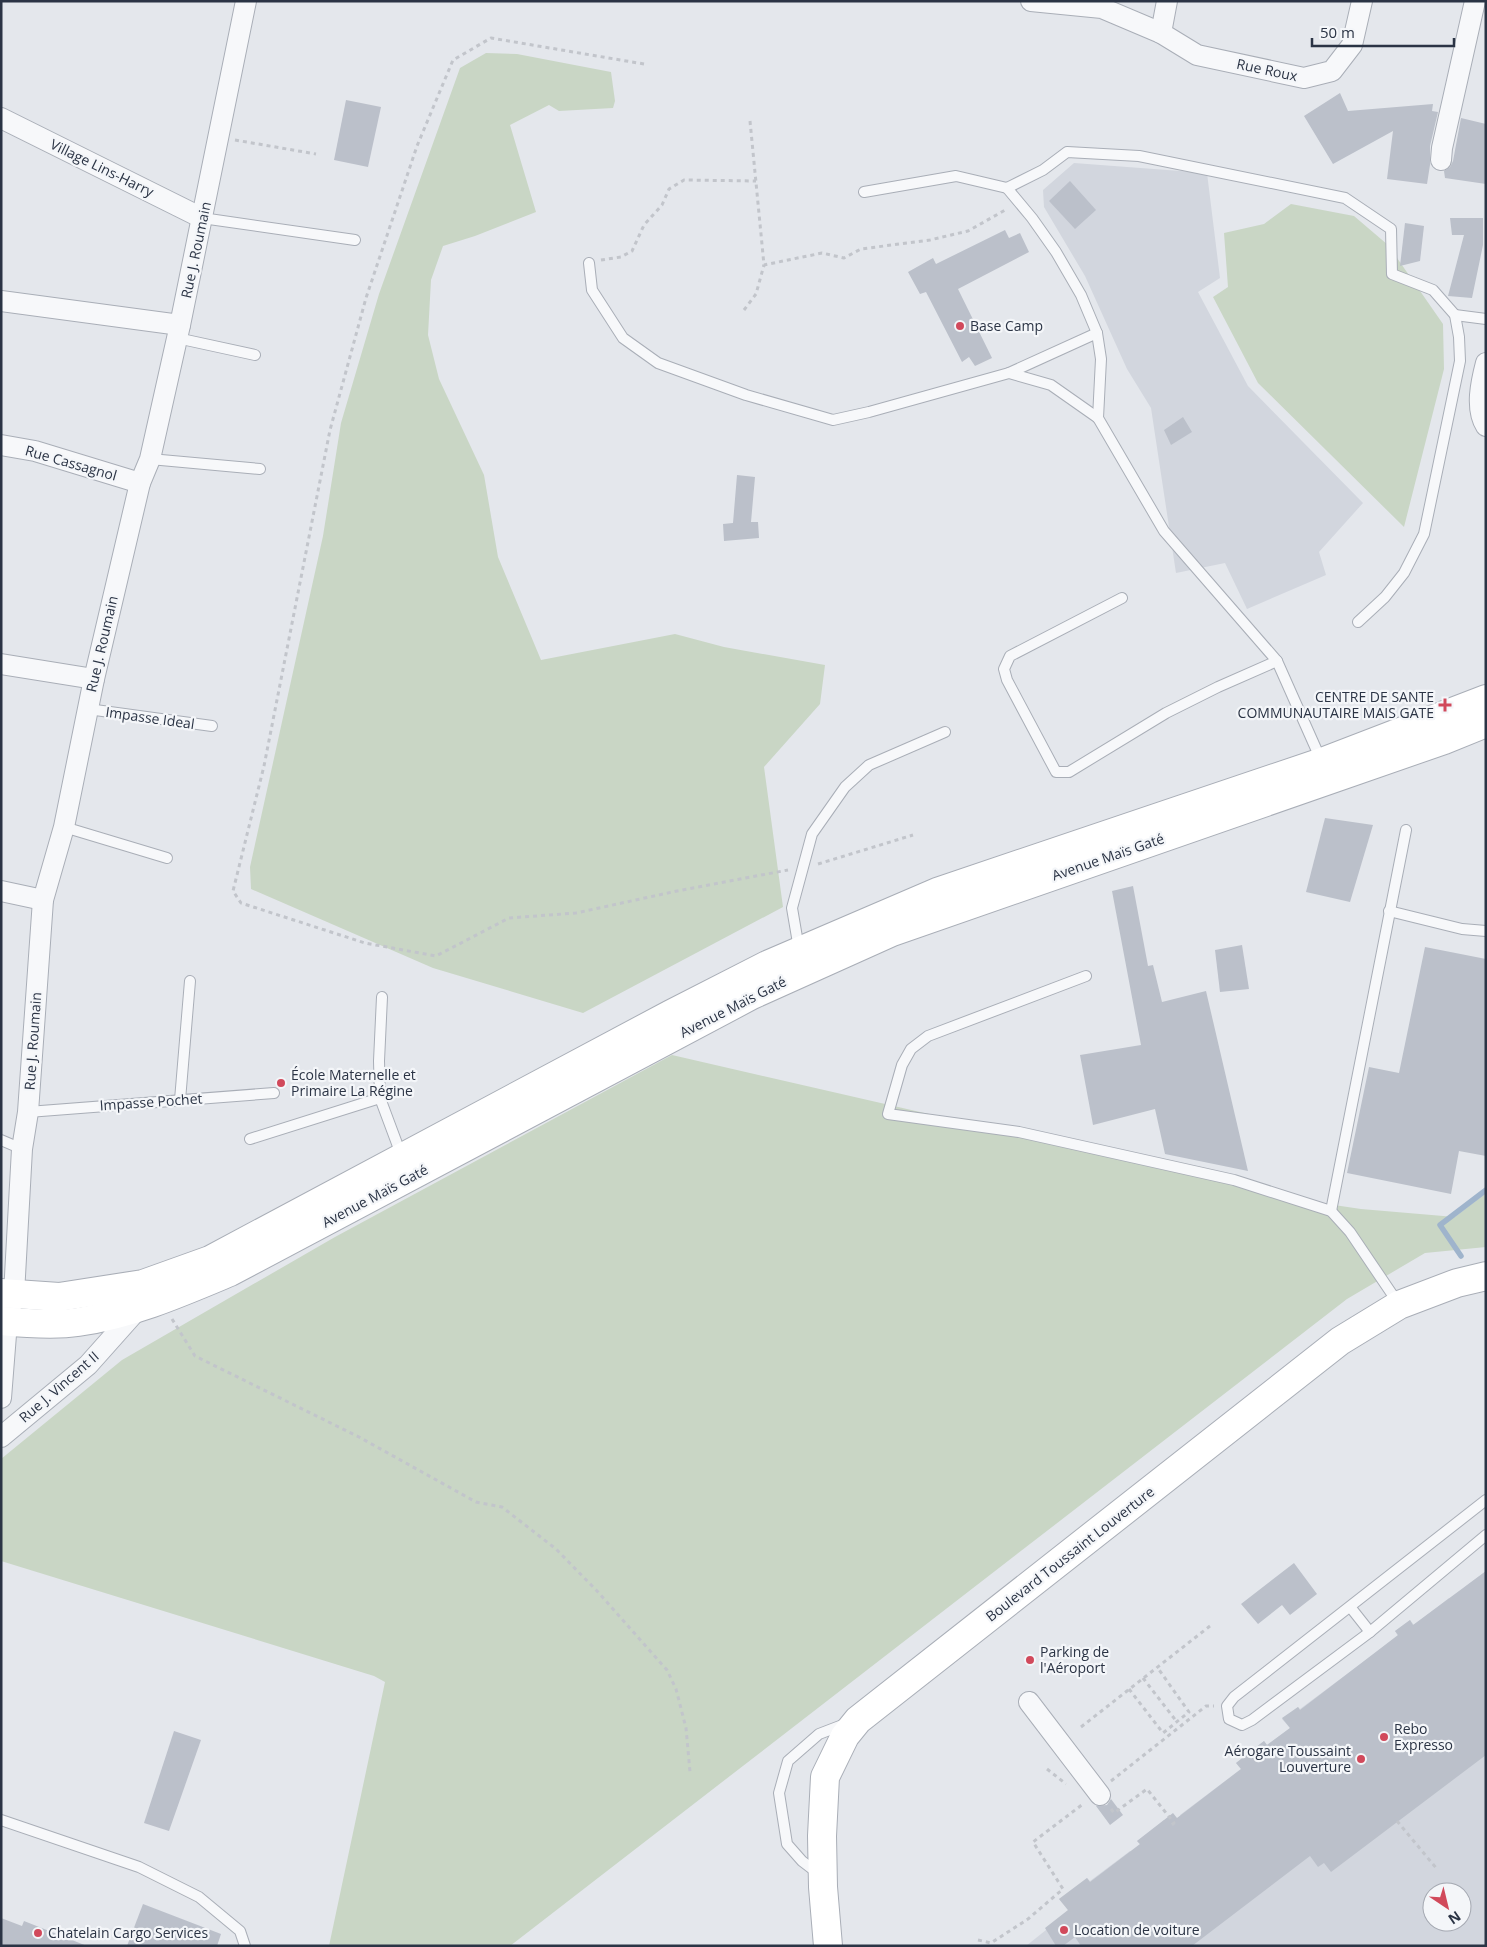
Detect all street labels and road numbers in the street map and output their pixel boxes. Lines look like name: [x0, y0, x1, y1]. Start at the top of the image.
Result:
street label: Rue Roux: [1235, 54, 1300, 85]
street label: Village Lins-Harry: [47, 134, 158, 201]
street label: Rue J. Roumain: [176, 200, 215, 300]
street label: Rue Cassagnol: [23, 440, 119, 485]
street label: Rue J. Roumain: [81, 594, 122, 694]
street label: Impasse Ideal: [104, 702, 196, 733]
street label: Avenue Maïs Gaté: [1049, 828, 1167, 885]
street label: Avenue Maïs Gaté: [676, 971, 790, 1042]
street label: Rue J. Roumain: [20, 991, 45, 1091]
street label: Impasse Pochet: [99, 1088, 203, 1115]
street label: Avenue Maïs Gaté: [318, 1160, 431, 1232]
street label: Rue J. Vincent II: [15, 1347, 103, 1427]
street label: Boulevard Toussaint Louverture: [982, 1482, 1158, 1625]

